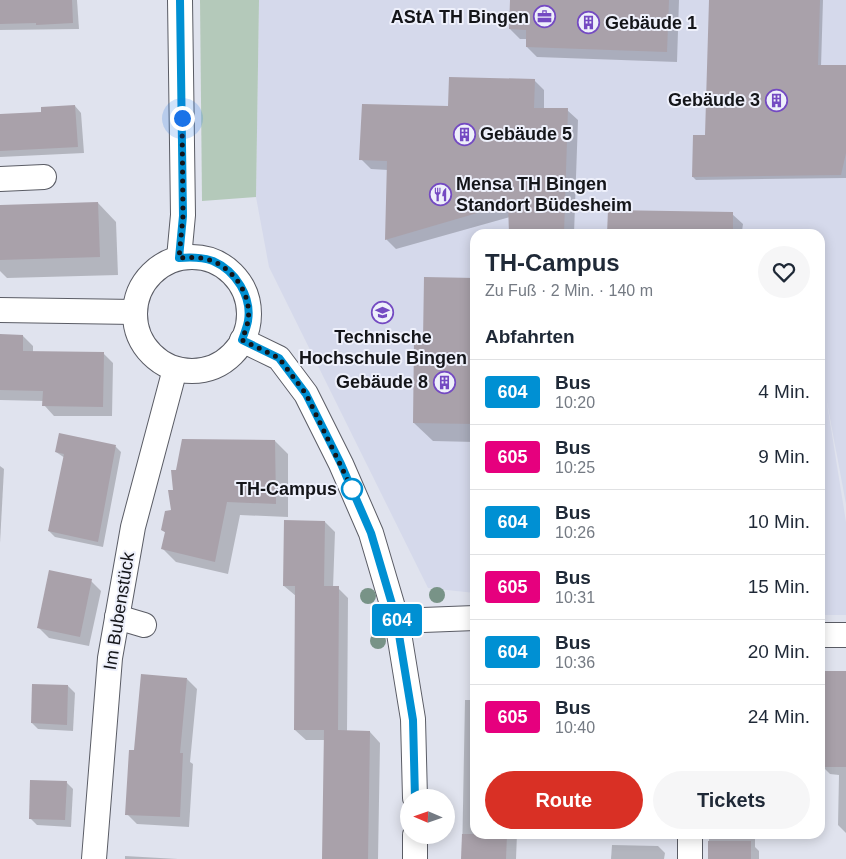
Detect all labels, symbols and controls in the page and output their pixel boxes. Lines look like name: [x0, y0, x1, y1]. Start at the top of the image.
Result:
office icon: AStA TH Bingen: [533, 5, 557, 29]
place label: AStA TH Bingen: [391, 7, 529, 27]
building icon: Gebäude 1: [577, 11, 601, 35]
place label: Gebäude 1: [605, 13, 697, 33]
building icon: Gebäude 3: [764, 88, 788, 112]
place label: Gebäude 3: [668, 90, 760, 110]
your location: [170, 106, 195, 131]
building icon: Gebäude 5: [452, 122, 476, 146]
place label: Gebäude 5: [480, 124, 572, 144]
place label: Mensa TH Bingen Standort Büdesheim: [456, 174, 632, 215]
restaurant icon: Mensa TH Bingen Standort Büdesheim: [428, 182, 452, 206]
button: heart: [758, 246, 810, 298]
text: TH-Campus: [485, 249, 620, 276]
text: Zu Fuß · 2 Min. · 140 m: [485, 282, 653, 299]
school or university icon: Technische Hochschule Bingen: [371, 300, 395, 324]
text: Abfahrten: [485, 326, 575, 347]
place label: Technische Hochschule Bingen: [299, 327, 467, 368]
building icon: Gebäude 8: [432, 370, 456, 394]
place label: Gebäude 8: [336, 372, 428, 392]
text: Bus: [555, 372, 591, 393]
text: 4 Min.: [758, 381, 810, 402]
text: 604: [497, 382, 528, 402]
text: 10:20: [555, 394, 595, 411]
text: Bus: [555, 437, 591, 458]
text: 9 Min.: [758, 446, 810, 467]
text: 605: [497, 447, 528, 467]
text: 10:25: [555, 459, 595, 476]
marker: TH-Campus: [341, 478, 363, 500]
place label: TH-Campus: [236, 479, 337, 499]
text: Bus: [555, 502, 591, 523]
text: 10 Min.: [748, 511, 810, 532]
text: 604: [497, 512, 528, 532]
text: 10:26: [555, 524, 595, 541]
street label: Im Bubenstück: [100, 550, 138, 671]
text: Bus: [555, 567, 591, 588]
text: 15 Min.: [748, 576, 810, 597]
text: 605: [497, 577, 528, 597]
text: 10:31: [555, 589, 595, 606]
line badge: 604: [368, 604, 426, 636]
text: 604: [382, 610, 412, 630]
text: Bus: [555, 632, 591, 653]
text: 20 Min.: [748, 641, 810, 662]
text: 604: [497, 642, 528, 662]
text: 10:36: [555, 654, 595, 671]
text: Bus: [555, 697, 591, 718]
text: 24 Min.: [748, 706, 810, 727]
text: 605: [497, 707, 528, 727]
text: 10:40: [555, 719, 595, 736]
button: Route: [485, 771, 643, 829]
button: Tickets: [653, 771, 810, 829]
north arrow: [400, 789, 455, 844]
map controls: [400, 789, 455, 844]

